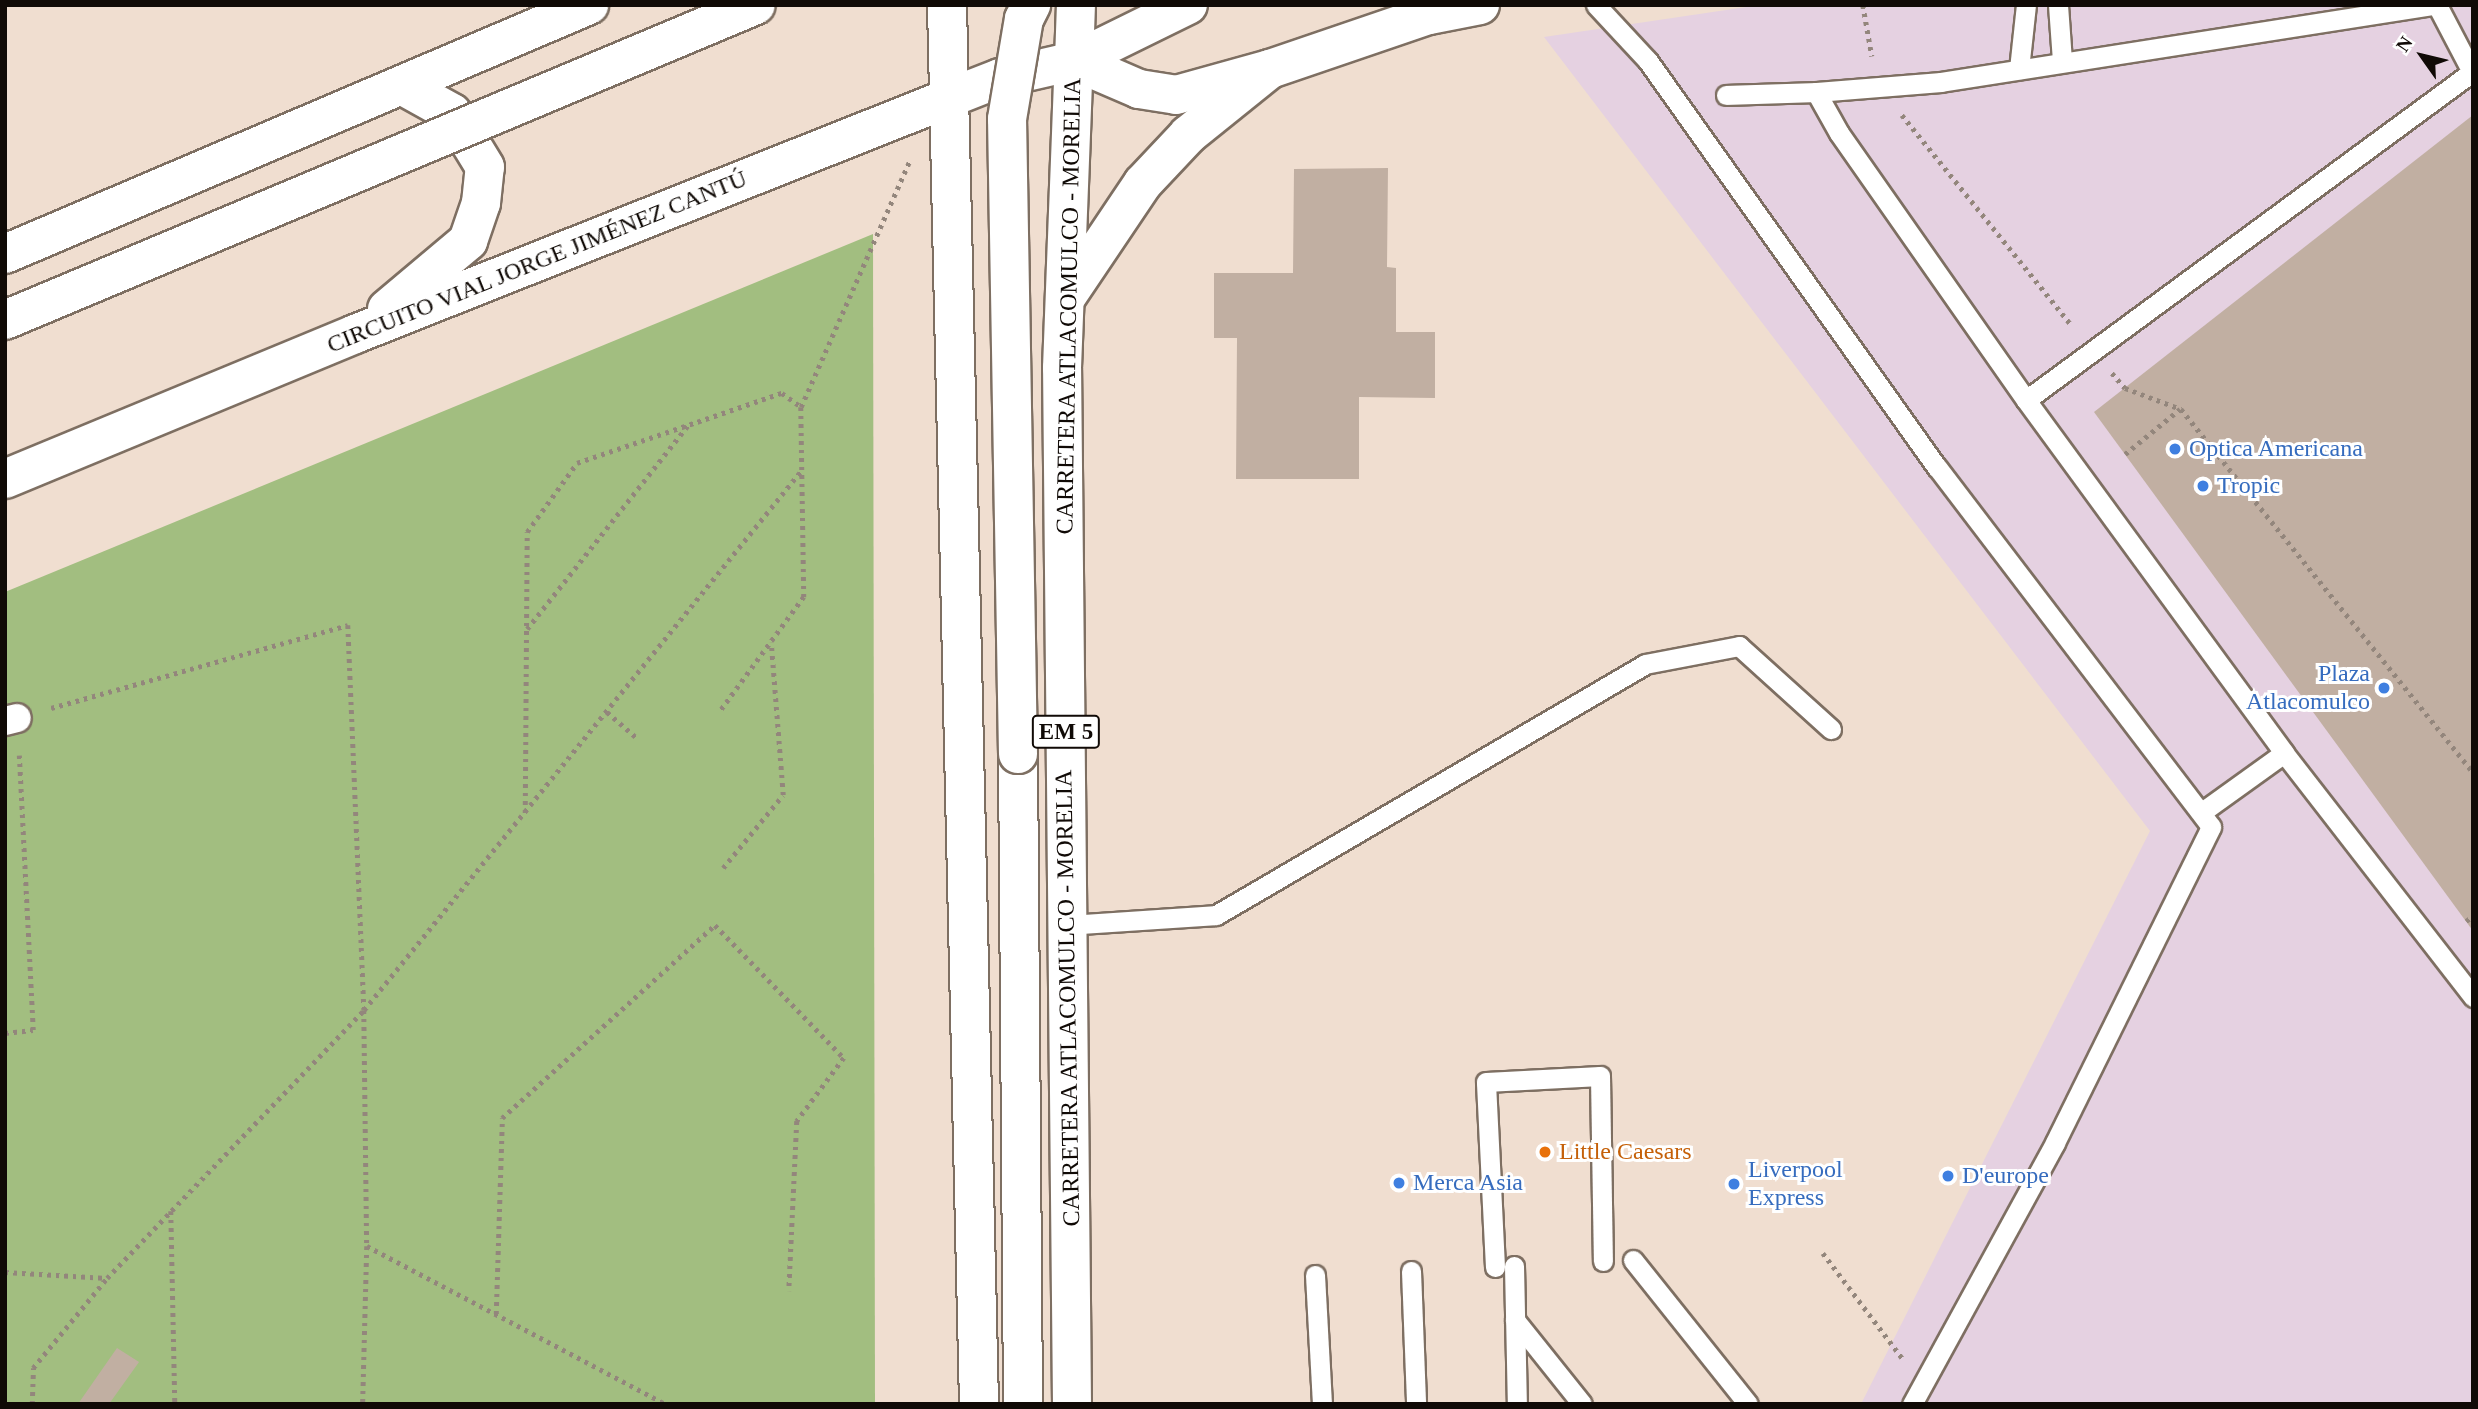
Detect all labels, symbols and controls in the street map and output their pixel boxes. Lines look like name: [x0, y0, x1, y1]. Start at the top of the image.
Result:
north arrow: [2387, 21, 2457, 91]
text: N: [2392, 32, 2417, 56]
street label: CARRETERA ATLACOMULCO - MORELIA: [1051, 76, 1087, 536]
street label: CIRCUITO VIAL JORGE JIMÉNEZ CANTÚ: [322, 164, 752, 360]
place label: Optica Americana: [2189, 435, 2364, 463]
marker: Optica Americana: [2167, 441, 2183, 457]
place label: Tropic: [2217, 472, 2280, 500]
marker: Tropic: [2195, 478, 2211, 494]
place label: Plaza Atlacomulco: [2246, 660, 2370, 716]
marker: Plaza Atlacomulco: [2376, 680, 2392, 696]
road number: EM 5: [1031, 712, 1101, 752]
street label: CARRETERA ATLACOMULCO - MORELIA: [1050, 768, 1086, 1228]
place label: Little Caesars: [1559, 1138, 1692, 1166]
marker: Little Caesars: [1537, 1144, 1553, 1160]
place label: Liverpool Express: [1748, 1156, 1843, 1212]
place label: D'europe: [1962, 1162, 2049, 1190]
marker: D'europe: [1940, 1168, 1956, 1184]
place label: Merca Asia: [1413, 1169, 1524, 1197]
marker: Merca Asia: [1391, 1175, 1407, 1191]
marker: Liverpool Express: [1726, 1176, 1742, 1192]

